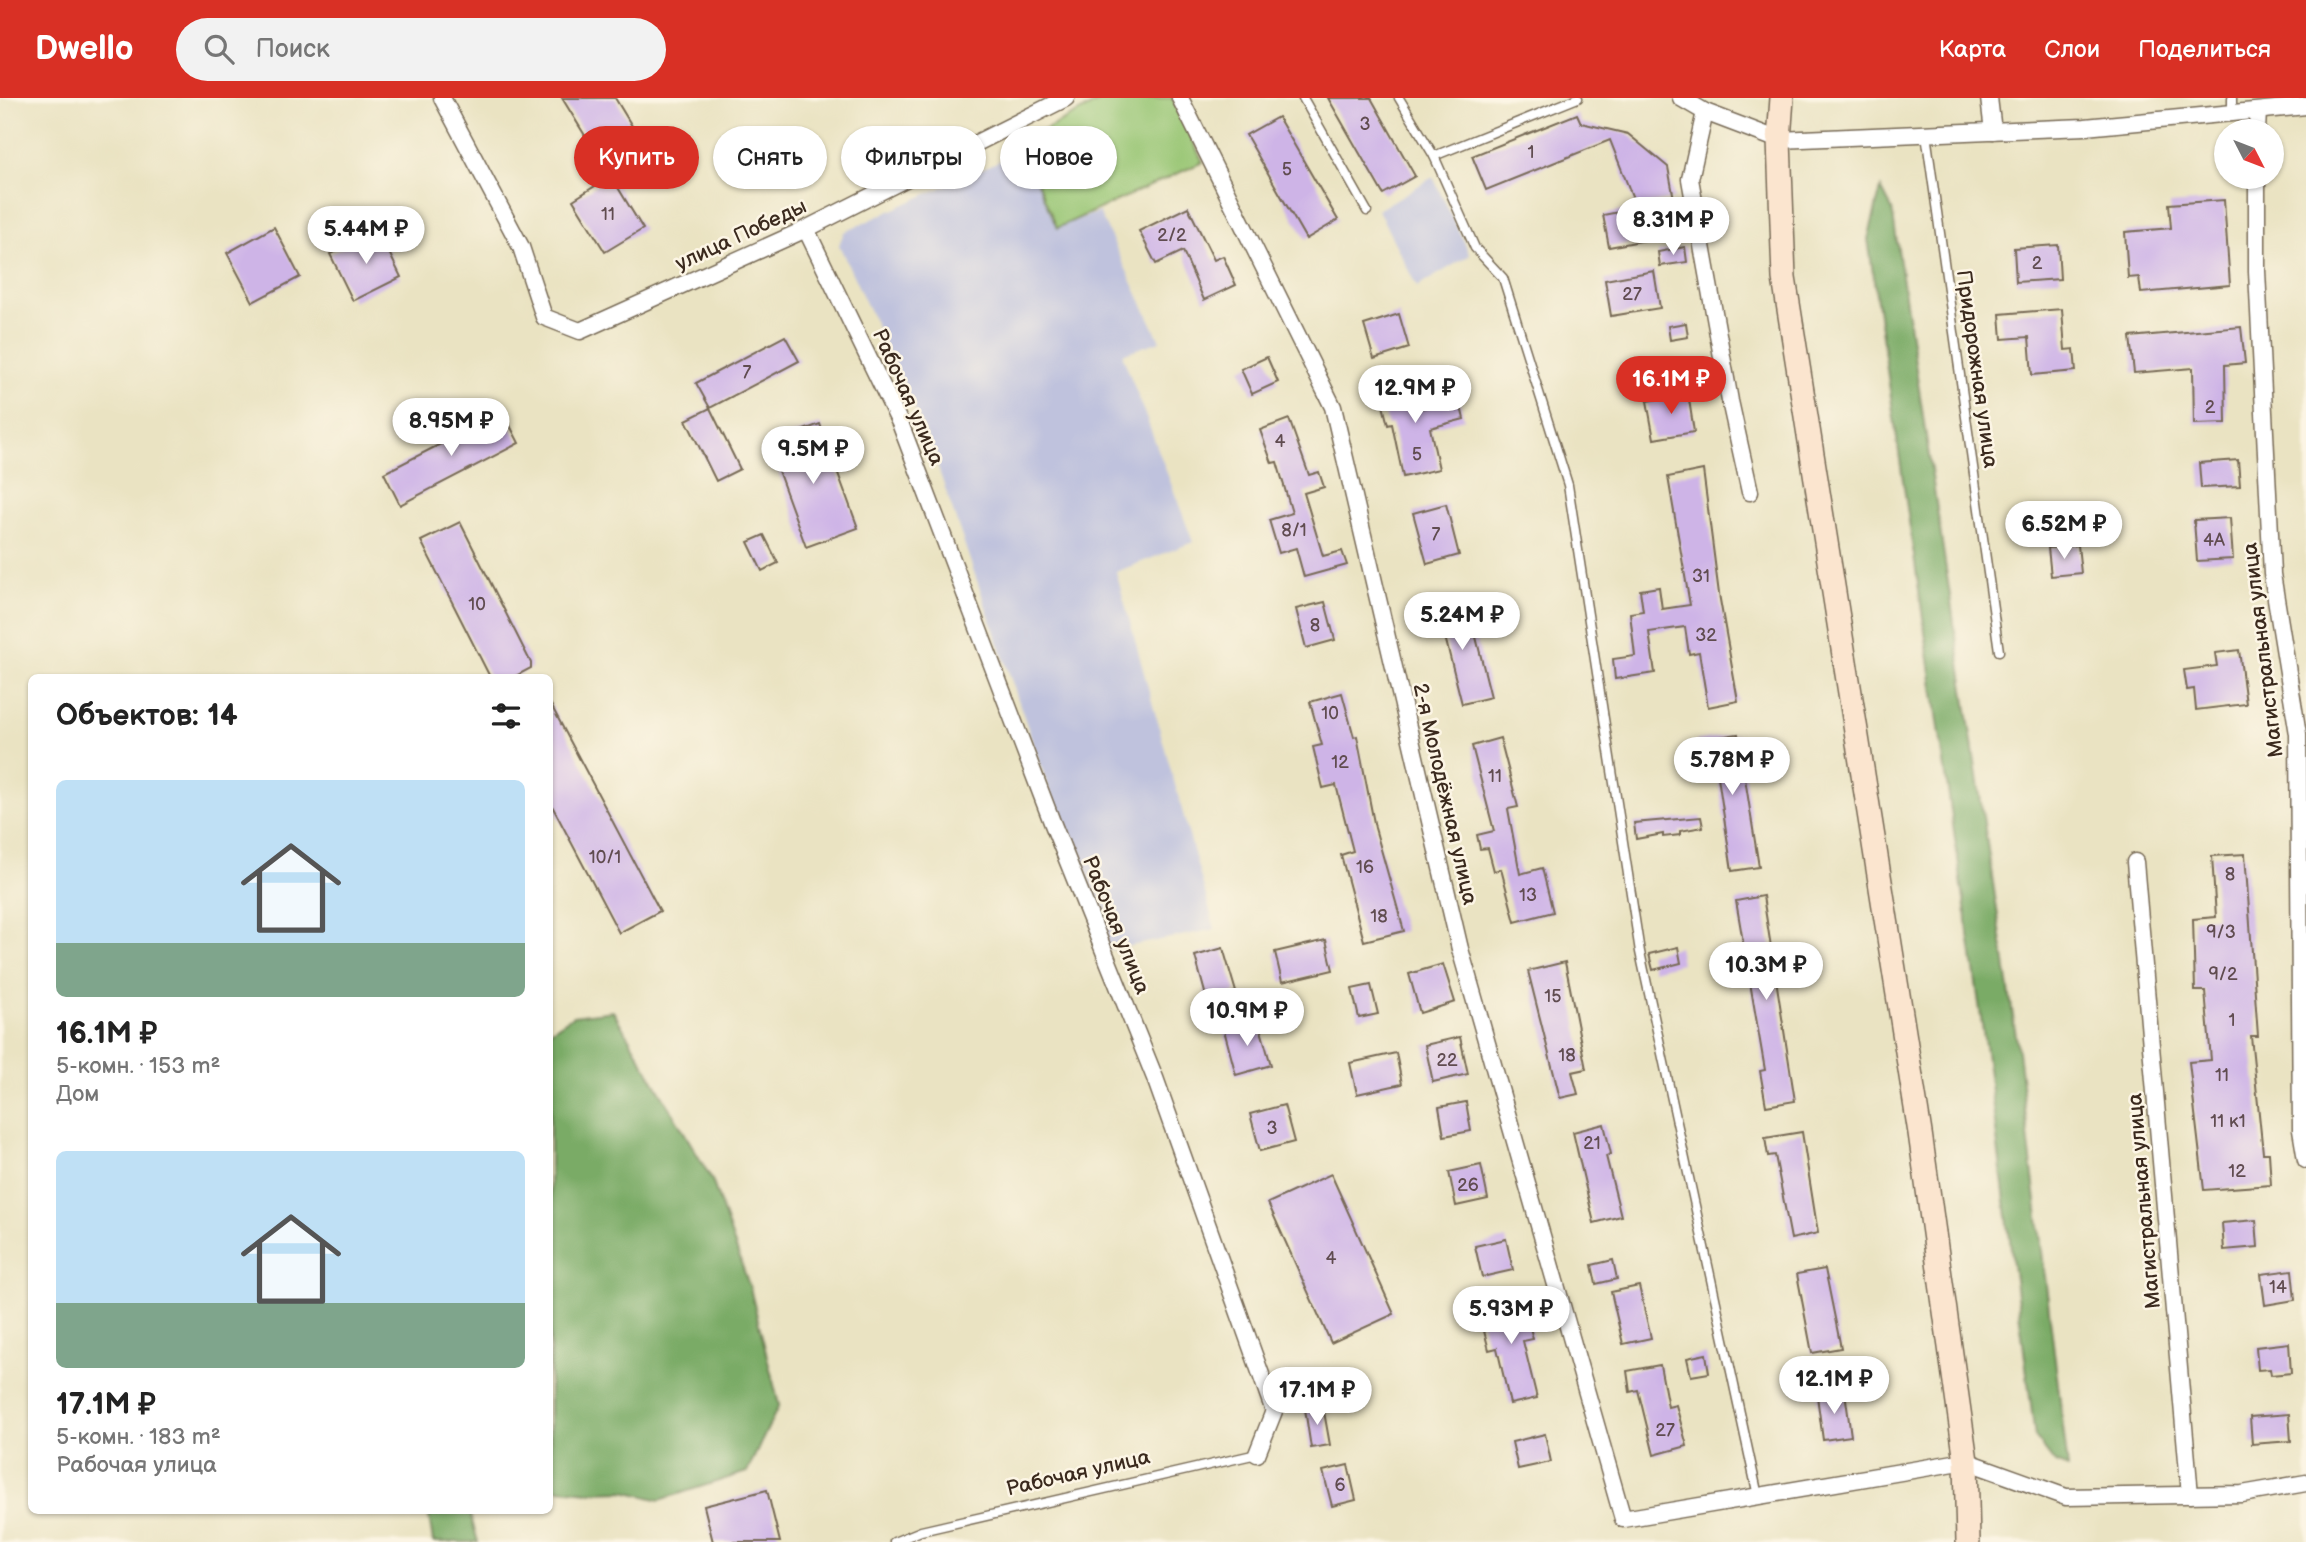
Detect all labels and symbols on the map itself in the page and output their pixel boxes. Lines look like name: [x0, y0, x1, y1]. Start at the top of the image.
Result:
house number: 3: [1359, 114, 1371, 135]
north arrow: [2214, 119, 2284, 189]
house number: 1: [1528, 142, 1534, 163]
house number: 5: [1282, 159, 1292, 180]
street label: улица Победы: [672, 194, 810, 276]
pin: 8.31M ₽: [1608, 198, 1738, 257]
house number: 11: [601, 204, 615, 225]
pin: 5.44M ₽: [301, 206, 431, 266]
house number: 2/2: [1157, 225, 1187, 246]
house number: 2: [2032, 253, 2043, 274]
street label: Придорожная улица: [1951, 268, 2003, 470]
house number: 27: [1622, 284, 1642, 305]
street label: Рабочая улица: [867, 325, 950, 470]
pin: 16.1M ₽: [1606, 356, 1736, 416]
house number: 7: [743, 362, 752, 383]
pin: 12.9M ₽: [1350, 366, 1480, 425]
house number: 2: [2205, 397, 2216, 418]
pin: 8.95M ₽: [386, 398, 516, 458]
pin: 9.5M ₽: [756, 426, 870, 486]
house number: 4: [1275, 431, 1286, 452]
house number: 5: [1412, 444, 1422, 465]
pin: 6.52M ₽: [1999, 502, 2129, 561]
house number: 8/1: [1281, 520, 1307, 541]
house number: 7: [1432, 524, 1441, 545]
house number: 4А: [2203, 530, 2225, 551]
street label: Магистральная улица: [2237, 541, 2289, 759]
house number: 31: [1692, 566, 1710, 587]
pin: 5.24M ₽: [1397, 592, 1527, 652]
house number: 10: [468, 594, 486, 615]
house number: 8: [1310, 615, 1320, 636]
house number: 32: [1695, 625, 1717, 646]
street label: 2-я Молодёжная улица: [1407, 681, 1483, 908]
house number: 10: [1321, 703, 1339, 724]
pin: 5.78M ₽: [1667, 738, 1797, 797]
house number: 12: [1331, 752, 1349, 773]
house number: 11: [1488, 766, 1502, 787]
house number: 10/1: [589, 847, 621, 868]
street label: Рабочая улица: [1077, 852, 1155, 998]
house number: 16: [1356, 857, 1374, 878]
house number: 8: [2225, 864, 2235, 885]
house number: 13: [1519, 885, 1537, 906]
house number: 18: [1370, 906, 1388, 927]
house number: 9/3: [2206, 922, 2236, 943]
pin: 10.3M ₽: [1701, 942, 1831, 1002]
house number: 9/2: [2208, 964, 2238, 985]
house number: 15: [1544, 986, 1562, 1007]
pin: 10.9M ₽: [1182, 988, 1312, 1048]
house number: 1: [2229, 1010, 2235, 1031]
house number: 18: [1558, 1045, 1576, 1066]
house number: 22: [1436, 1050, 1458, 1071]
house number: 11: [2215, 1065, 2229, 1086]
street label: Магистральная улица: [2122, 1092, 2166, 1310]
house number: 11 к1: [2210, 1111, 2246, 1132]
house number: 3: [1266, 1118, 1278, 1139]
house number: 21: [1583, 1133, 1601, 1154]
house number: 12: [2228, 1161, 2246, 1182]
house number: 26: [1457, 1175, 1479, 1196]
house number: 4: [1326, 1248, 1337, 1269]
house number: 14: [2269, 1277, 2287, 1298]
pin: 5.93M ₽: [1446, 1286, 1576, 1346]
pin: 12.1M ₽: [1769, 1356, 1899, 1416]
pin: 17.1M ₽: [1252, 1368, 1382, 1427]
house number: 27: [1655, 1420, 1675, 1441]
street label: Рабочая улица: [1004, 1444, 1153, 1502]
house number: 6: [1335, 1475, 1346, 1496]

